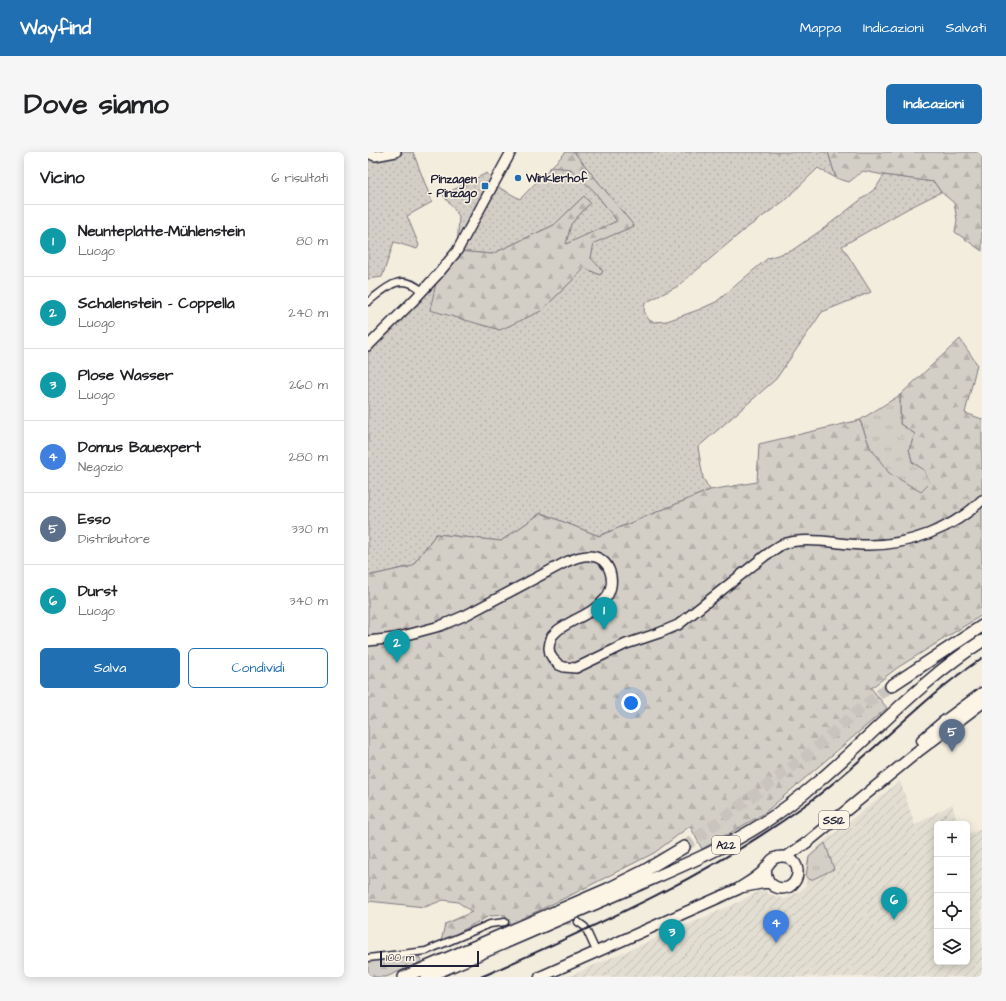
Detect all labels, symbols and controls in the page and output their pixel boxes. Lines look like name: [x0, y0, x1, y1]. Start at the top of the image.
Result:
text: Wayfind: [20, 15, 91, 42]
text: Mappa: [800, 18, 841, 38]
text: Indicazioni: [863, 18, 924, 38]
text: Salvati: [946, 18, 986, 38]
button: Indicazioni: [886, 84, 982, 124]
text: Dove siamo: [24, 85, 169, 124]
text: Vicino: [40, 166, 85, 190]
text: 6 risultati: [271, 169, 328, 187]
place label: Winklerhof: [525, 170, 588, 187]
place label: Pinzagen - Pinzago: [428, 171, 477, 204]
marker: Winklerhof: [513, 173, 523, 183]
marker: Pinzagen - Pinzago: [480, 181, 490, 191]
text: Neunteplatte-Mühlenstein: [78, 221, 245, 242]
text: 1: [52, 232, 54, 250]
text: 80 m: [296, 232, 328, 250]
text: Luogo: [78, 242, 115, 260]
text: Schalenstein - Coppella: [78, 293, 235, 314]
text: 2: [49, 304, 57, 322]
text: 240 m: [288, 304, 328, 322]
text: Luogo: [78, 314, 115, 332]
text: Plose Wasser: [78, 365, 173, 386]
text: 3: [50, 376, 56, 394]
text: 260 m: [289, 376, 328, 394]
text: Luogo: [78, 386, 115, 404]
text: Domus Bauexpert: [78, 437, 201, 458]
text: 4: [49, 448, 57, 466]
text: 280 m: [289, 448, 328, 466]
text: Negozio: [78, 458, 123, 476]
text: Esso: [78, 509, 110, 530]
text: 5: [48, 520, 58, 538]
text: 330 m: [291, 520, 328, 538]
text: Distributore: [78, 530, 150, 548]
text: Durst: [78, 581, 117, 602]
text: 6: [49, 592, 57, 610]
text: 340 m: [289, 592, 328, 610]
pin: 1: [591, 597, 617, 630]
text: Luogo: [78, 602, 115, 620]
pin: 2: [384, 630, 410, 663]
button: Salva: [40, 648, 180, 688]
button: Condividi: [188, 648, 328, 688]
your location: [621, 693, 641, 713]
pin: 5: [939, 719, 965, 752]
road number: SS12: [819, 811, 849, 829]
map controls: [934, 821, 970, 965]
button: +: [934, 821, 970, 857]
road number: A22: [712, 836, 740, 854]
button: −: [934, 857, 970, 893]
pin: 6: [881, 887, 907, 920]
button: locate: [934, 893, 970, 929]
pin: 4: [763, 910, 789, 943]
pin: 3: [659, 919, 685, 952]
button: layers: [934, 929, 970, 965]
scale bar: [380, 949, 479, 968]
text: 100 m: [386, 950, 414, 965]

